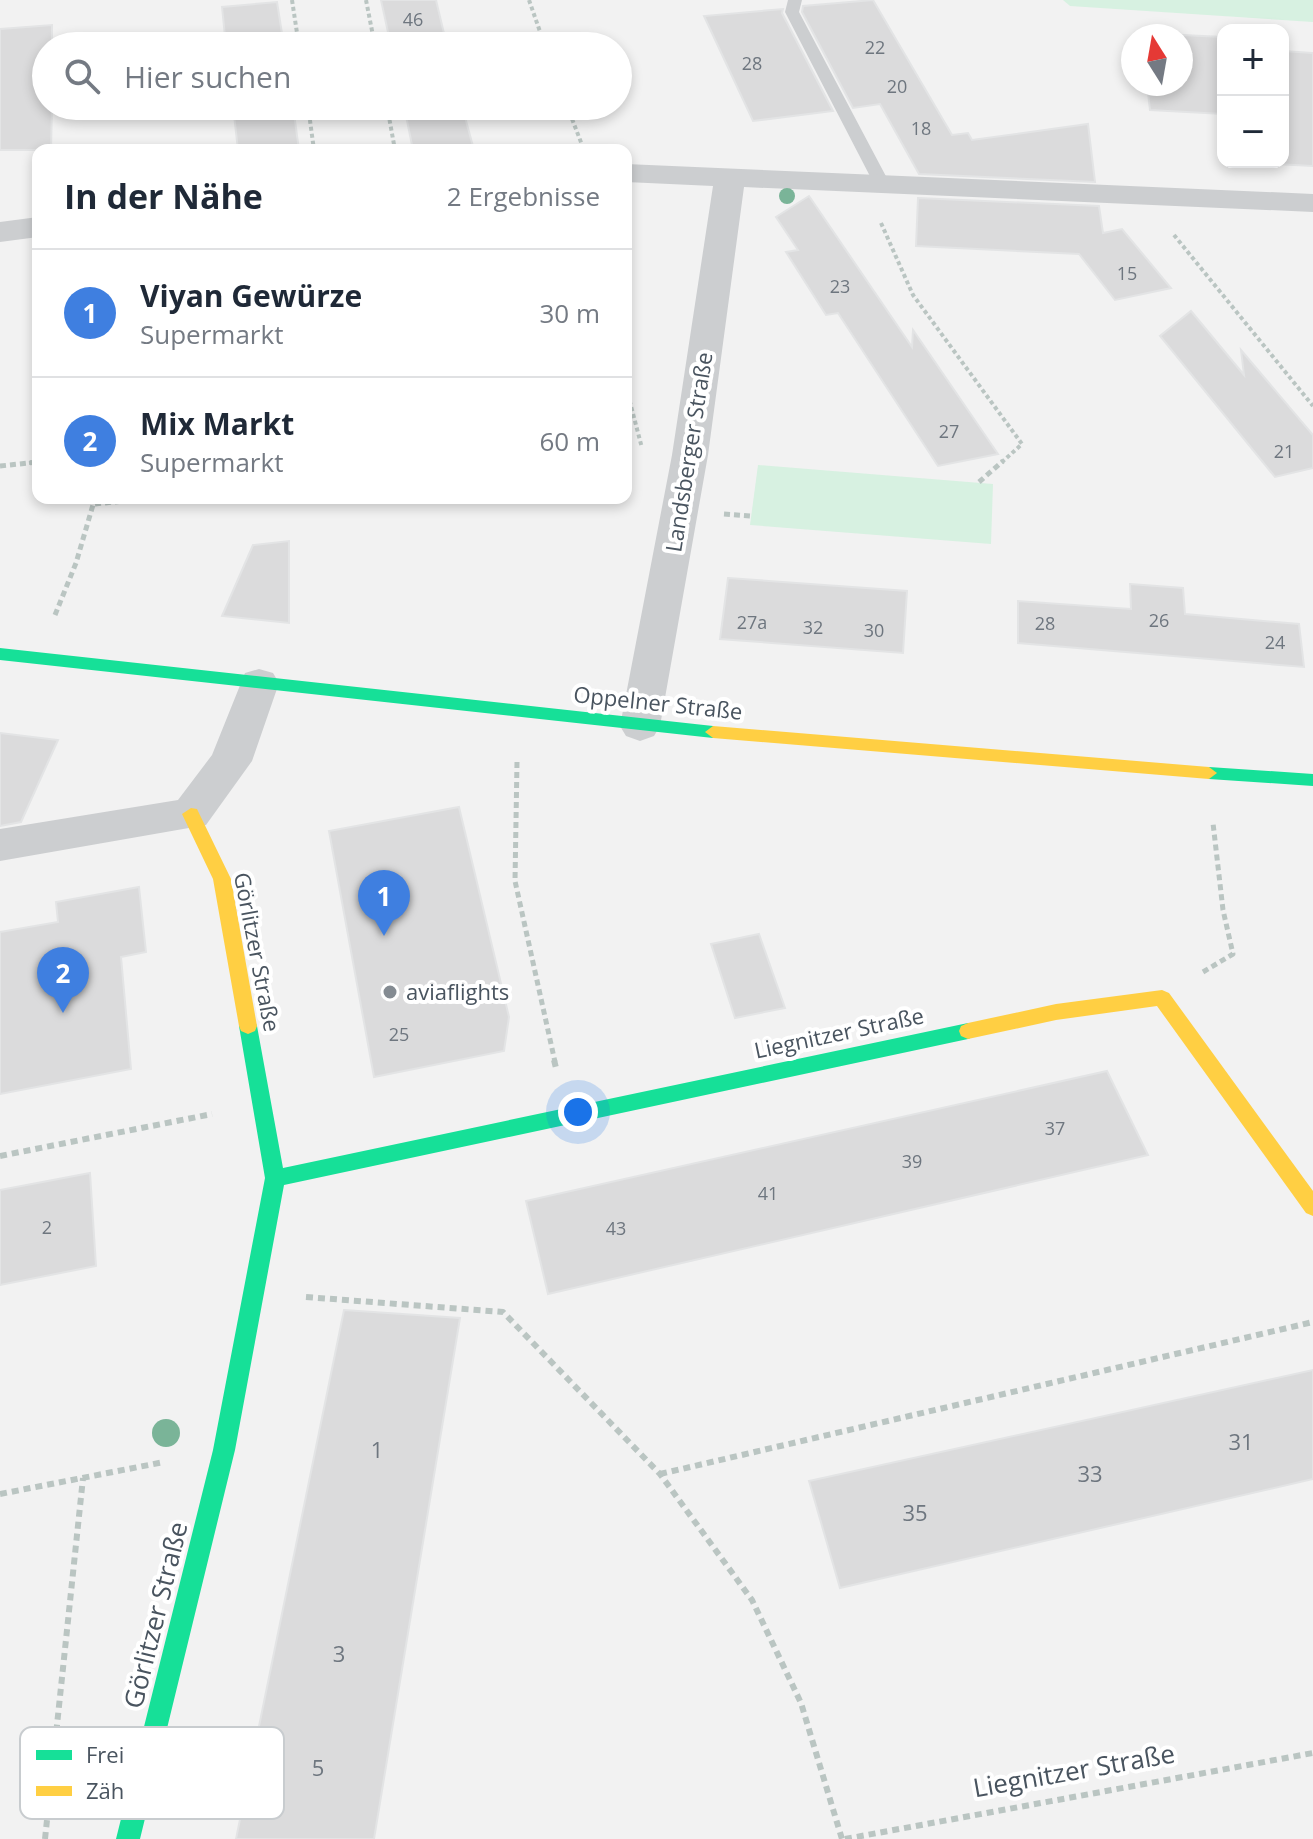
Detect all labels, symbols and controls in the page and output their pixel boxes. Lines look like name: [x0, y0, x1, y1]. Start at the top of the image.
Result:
house number: 46: [403, 7, 423, 31]
north arrow: [1121, 24, 1193, 96]
map controls: [1217, 24, 1289, 168]
button: +: [1217, 24, 1289, 96]
search box: [32, 32, 632, 120]
house number: 22: [865, 35, 885, 59]
house number: 28: [742, 51, 762, 75]
icon: search: [60, 54, 104, 98]
text: Hier suchen: [124, 56, 291, 97]
house number: 20: [887, 74, 907, 98]
button: −: [1217, 96, 1289, 168]
house number: 18: [911, 116, 931, 140]
text: In der Nähe: [64, 173, 263, 219]
text: 2 Ergebnisse: [447, 178, 600, 214]
house number: 15: [1117, 261, 1137, 285]
house number: 23: [830, 274, 850, 298]
text: Viyan Gewürze: [140, 275, 362, 316]
text: 1: [83, 295, 97, 331]
text: 30 m: [539, 295, 600, 331]
text: Supermarkt: [140, 316, 283, 352]
street label: Landsberger Straße: [657, 350, 719, 554]
text: Mix Markt: [140, 403, 294, 444]
house number: 27: [939, 419, 959, 443]
text: 2: [83, 423, 97, 459]
text: 60 m: [539, 423, 600, 459]
house number: 21: [1274, 439, 1294, 463]
text: Supermarkt: [140, 444, 283, 480]
house number: 26: [1149, 608, 1169, 632]
house number: 27a: [737, 610, 767, 634]
house number: 28: [1035, 611, 1055, 635]
house number: 32: [803, 615, 823, 639]
house number: 30: [864, 618, 884, 642]
house number: 24: [1265, 630, 1285, 654]
street label: Oppelner Straße: [572, 678, 744, 726]
street label: Görlitzer Straße: [228, 870, 288, 1034]
pin: 1: [358, 870, 410, 936]
pin: 2: [37, 947, 89, 1013]
place label: aviaflights: [406, 976, 509, 1006]
marker: aviaflights: [381, 983, 399, 1001]
street label: Liegnitzer Straße: [751, 999, 926, 1065]
house number: 25: [389, 1022, 409, 1046]
your location: [558, 1092, 598, 1132]
house number: 37: [1045, 1116, 1065, 1140]
house number: 39: [902, 1149, 922, 1173]
house number: 41: [758, 1181, 778, 1205]
house number: 2: [42, 1215, 52, 1239]
house number: 43: [606, 1216, 626, 1240]
house number: 31: [1228, 1426, 1254, 1456]
house number: 1: [371, 1434, 383, 1464]
house number: 33: [1077, 1458, 1103, 1488]
house number: 35: [902, 1497, 928, 1527]
street label: Görlitzer Straße: [114, 1518, 196, 1712]
house number: 3: [333, 1638, 345, 1668]
legend: [20, 1727, 284, 1819]
street label: Liegnitzer Straße: [970, 1735, 1177, 1805]
text: Frei: [86, 1739, 124, 1769]
house number: 5: [312, 1752, 324, 1782]
text: Zäh: [86, 1775, 124, 1805]

